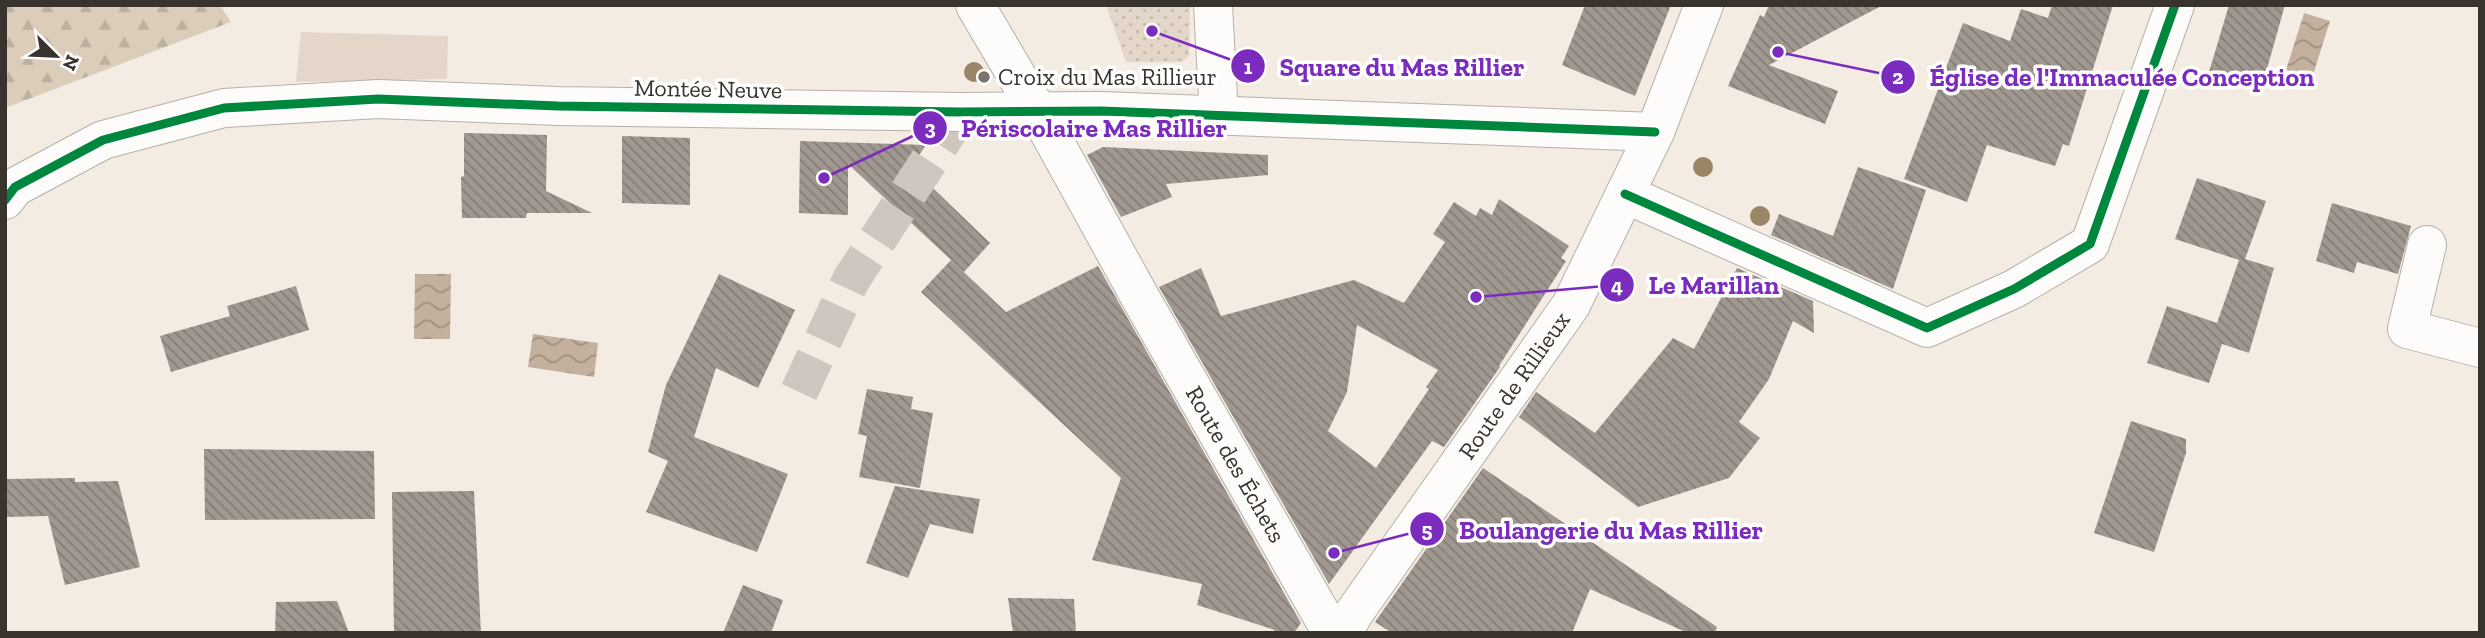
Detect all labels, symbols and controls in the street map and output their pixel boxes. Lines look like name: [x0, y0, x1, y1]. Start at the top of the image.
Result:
north arrow: [21, 21, 91, 91]
callout: Square du Mas Rillier: [1230, 43, 1539, 90]
text: N: [58, 51, 85, 74]
text: Square du Mas Rillier: [1279, 51, 1525, 83]
callout: Église de l'Immaculée Conception: [1880, 53, 2328, 100]
text: 1: [1244, 54, 1253, 79]
text: Église de l'Immaculée Conception: [1930, 61, 2315, 93]
place label: Croix du Mas Rillieur: [998, 62, 1217, 91]
text: 2: [1892, 64, 1904, 89]
marker: Croix du Mas Rillieur: [976, 69, 992, 85]
street label: Montée Neuve: [634, 73, 782, 104]
callout: Périscolaire Mas Rillier: [912, 104, 1241, 151]
text: Périscolaire Mas Rillier: [961, 112, 1227, 144]
text: 3: [924, 115, 936, 140]
callout: Le Marillan: [1599, 262, 1793, 309]
text: Le Marillan: [1649, 269, 1780, 301]
text: 4: [1611, 273, 1623, 298]
street label: Route de Rillieux: [1452, 306, 1576, 465]
street label: Route des Échets: [1180, 381, 1292, 548]
callout: Boulangerie du Mas Rillier: [1410, 506, 1777, 553]
text: Boulangerie du Mas Rillier: [1459, 514, 1763, 546]
text: 5: [1422, 517, 1433, 542]

